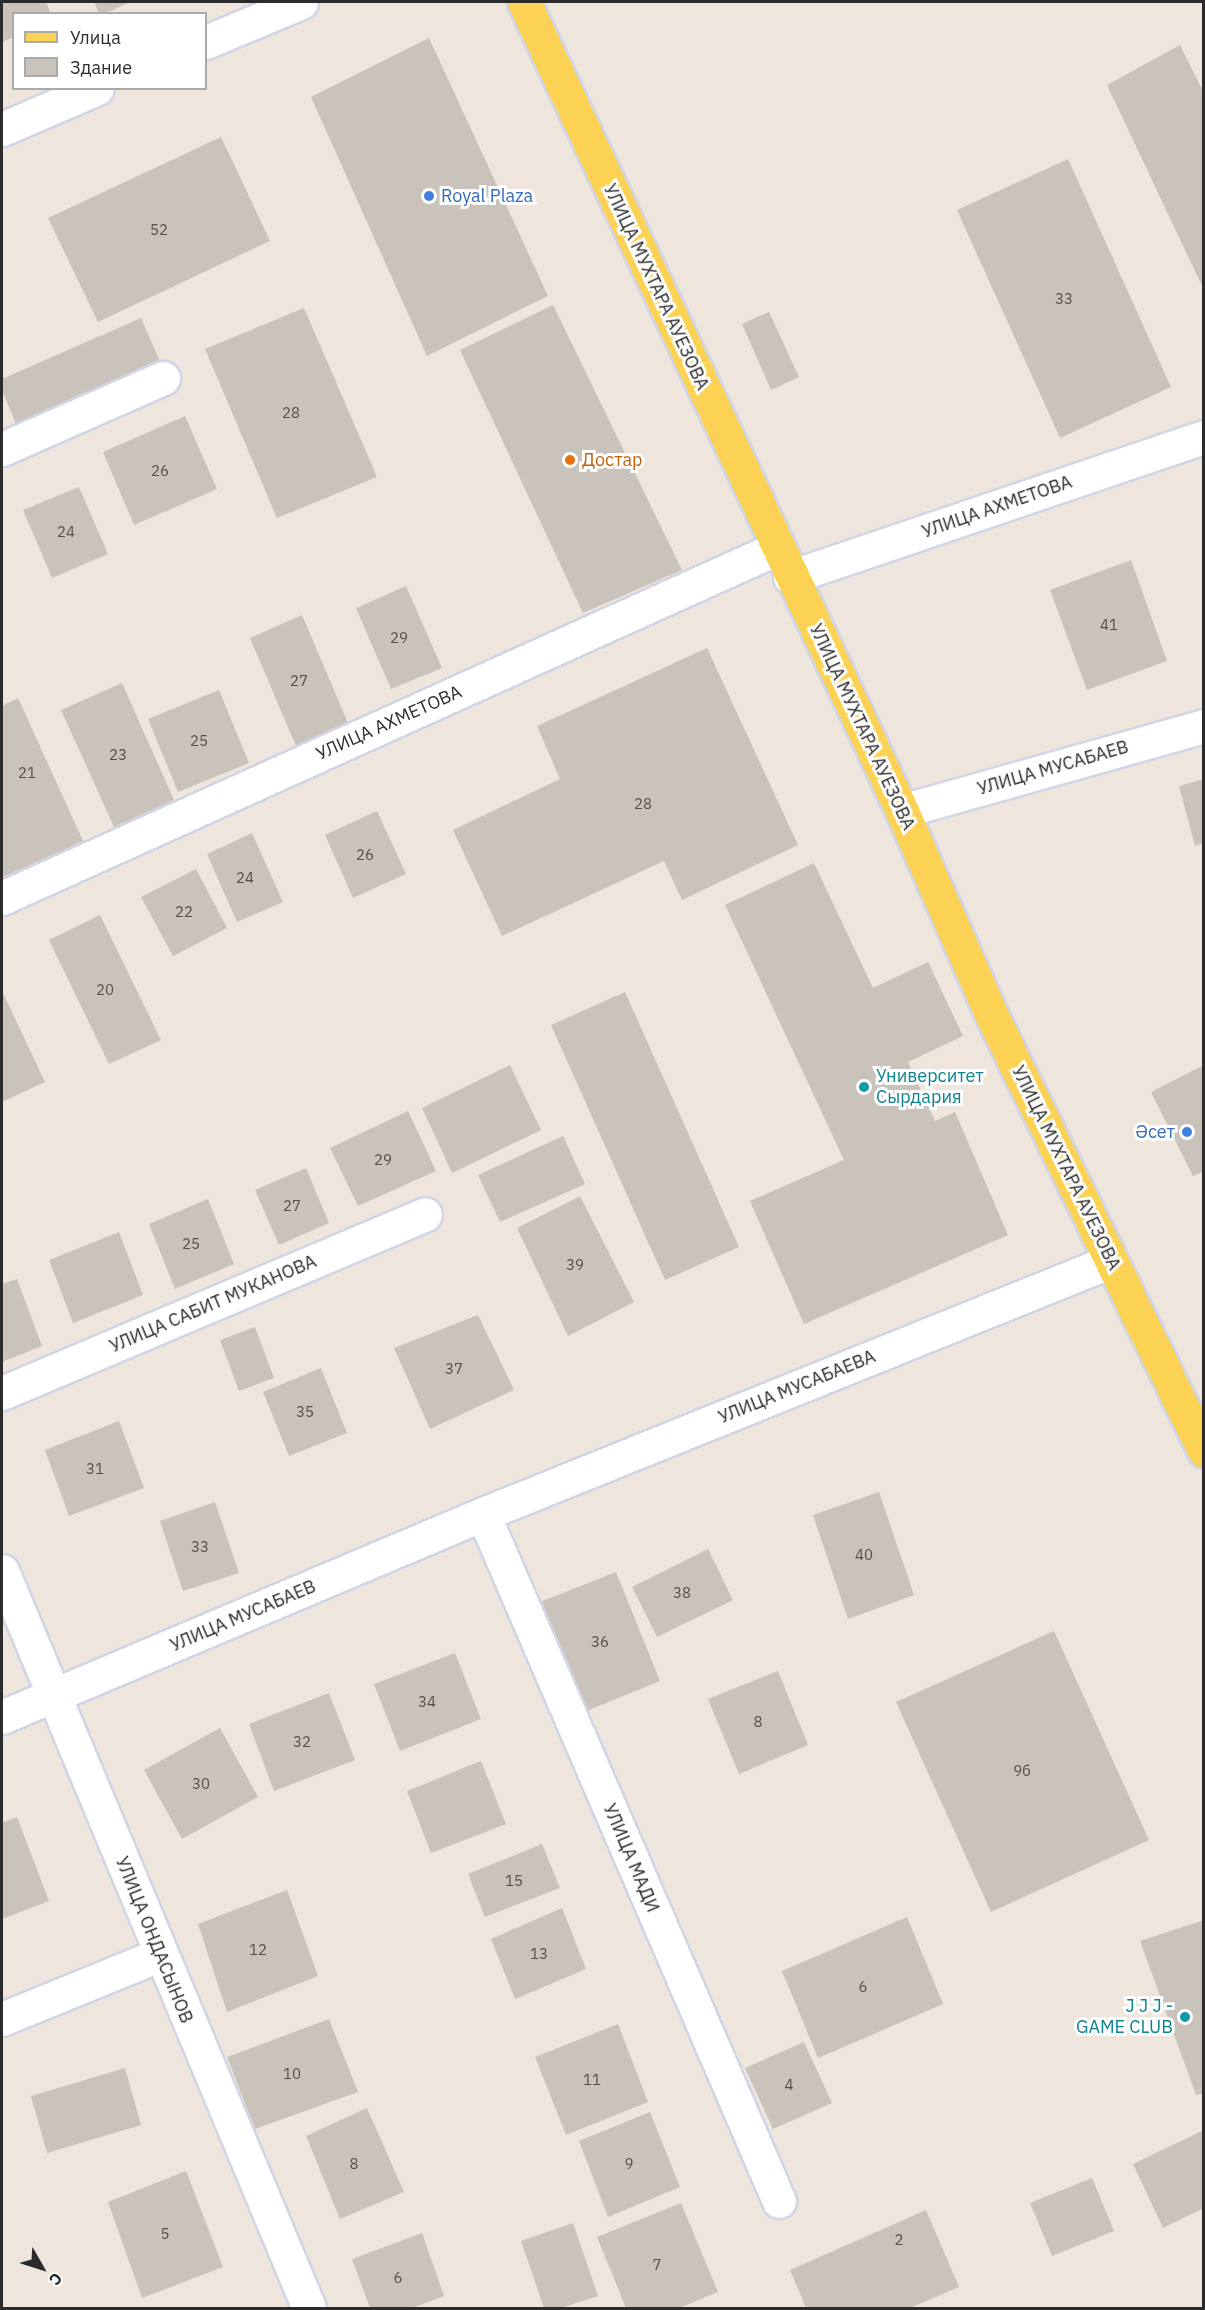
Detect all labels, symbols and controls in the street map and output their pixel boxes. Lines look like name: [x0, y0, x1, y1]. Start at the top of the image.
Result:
legend: [12, 12, 207, 90]
text: Улица: [70, 26, 121, 49]
text: Здание: [70, 56, 132, 79]
street label: УЛИЦА МУХТАРА АУЕЗОВА: [599, 180, 713, 394]
place label: Royal Plaza: [441, 185, 533, 207]
marker: Royal Plaza: [422, 189, 436, 203]
house number: 52: [150, 221, 168, 239]
house number: 33: [1055, 290, 1073, 308]
house number: 28: [282, 404, 300, 422]
place label: Достар: [582, 449, 642, 471]
marker: Достар: [563, 453, 577, 467]
house number: 26: [151, 462, 169, 480]
street label: УЛИЦА АХМЕТОВА: [919, 471, 1075, 543]
house number: 24: [57, 523, 75, 541]
house number: 41: [1100, 616, 1118, 634]
street label: УЛИЦА МУХТАРА АУЕЗОВА: [805, 620, 919, 834]
house number: 29: [390, 629, 408, 647]
house number: 27: [290, 672, 308, 690]
street label: УЛИЦА АХМЕТОВА: [313, 681, 465, 765]
house number: 25: [190, 732, 208, 750]
street label: УЛИЦА МУСАБАЕВ: [975, 736, 1131, 800]
house number: 23: [109, 746, 127, 764]
house number: 21: [18, 764, 36, 782]
house number: 28: [634, 795, 652, 813]
house number: 26: [356, 846, 374, 864]
house number: 24: [236, 869, 254, 887]
house number: 22: [175, 903, 193, 921]
house number: 20: [96, 981, 114, 999]
street label: УЛИЦА МУХТАРА АУЕЗОВА: [1007, 1062, 1125, 1274]
place label: Университет Сырдария: [876, 1066, 984, 1108]
marker: Университет Сырдария: [857, 1080, 871, 1094]
place label: Әсет: [1135, 1121, 1175, 1143]
marker: Әсет: [1180, 1125, 1194, 1139]
house number: 29: [374, 1151, 392, 1169]
house number: 27: [283, 1197, 301, 1215]
house number: 25: [182, 1235, 200, 1253]
street label: УЛИЦА САБИТ МУКАНОВА: [106, 1251, 320, 1357]
house number: 39: [566, 1256, 584, 1274]
street label: УЛИЦА МУСАБАЕВА: [715, 1346, 879, 1428]
house number: 37: [445, 1360, 463, 1378]
house number: 35: [296, 1403, 314, 1421]
house number: 31: [86, 1460, 104, 1478]
house number: 33: [191, 1538, 209, 1556]
house number: 40: [855, 1546, 873, 1564]
street label: УЛИЦА МУСАБАЕВ: [167, 1576, 319, 1656]
house number: 38: [673, 1584, 691, 1602]
house number: 36: [591, 1633, 609, 1651]
house number: 34: [418, 1693, 436, 1711]
house number: 8: [754, 1713, 762, 1731]
house number: 32: [293, 1733, 311, 1751]
house number: 9б: [1013, 1762, 1031, 1780]
house number: 30: [192, 1775, 210, 1793]
street label: УЛИЦА МАДИ: [598, 1800, 664, 1916]
street label: УЛИЦА ОНДАСЫНОВ: [111, 1854, 197, 2026]
house number: 15: [505, 1872, 523, 1890]
house number: 12: [249, 1941, 267, 1959]
house number: 13: [530, 1945, 548, 1963]
house number: 6: [859, 1978, 867, 1996]
place label: J J J - GAME CLUB: [1076, 1996, 1173, 2038]
marker: J J J - GAME CLUB: [1178, 2010, 1192, 2024]
house number: 10: [283, 2065, 301, 2083]
house number: 11: [583, 2071, 601, 2089]
house number: 4: [785, 2076, 793, 2094]
house number: 8: [350, 2155, 358, 2173]
house number: 9: [625, 2155, 633, 2173]
house number: 5: [161, 2225, 169, 2243]
house number: 2: [895, 2231, 903, 2249]
north arrow: [12, 2238, 72, 2298]
house number: 7: [653, 2256, 661, 2274]
text: С: [45, 2269, 67, 2290]
house number: 6: [394, 2269, 402, 2287]

